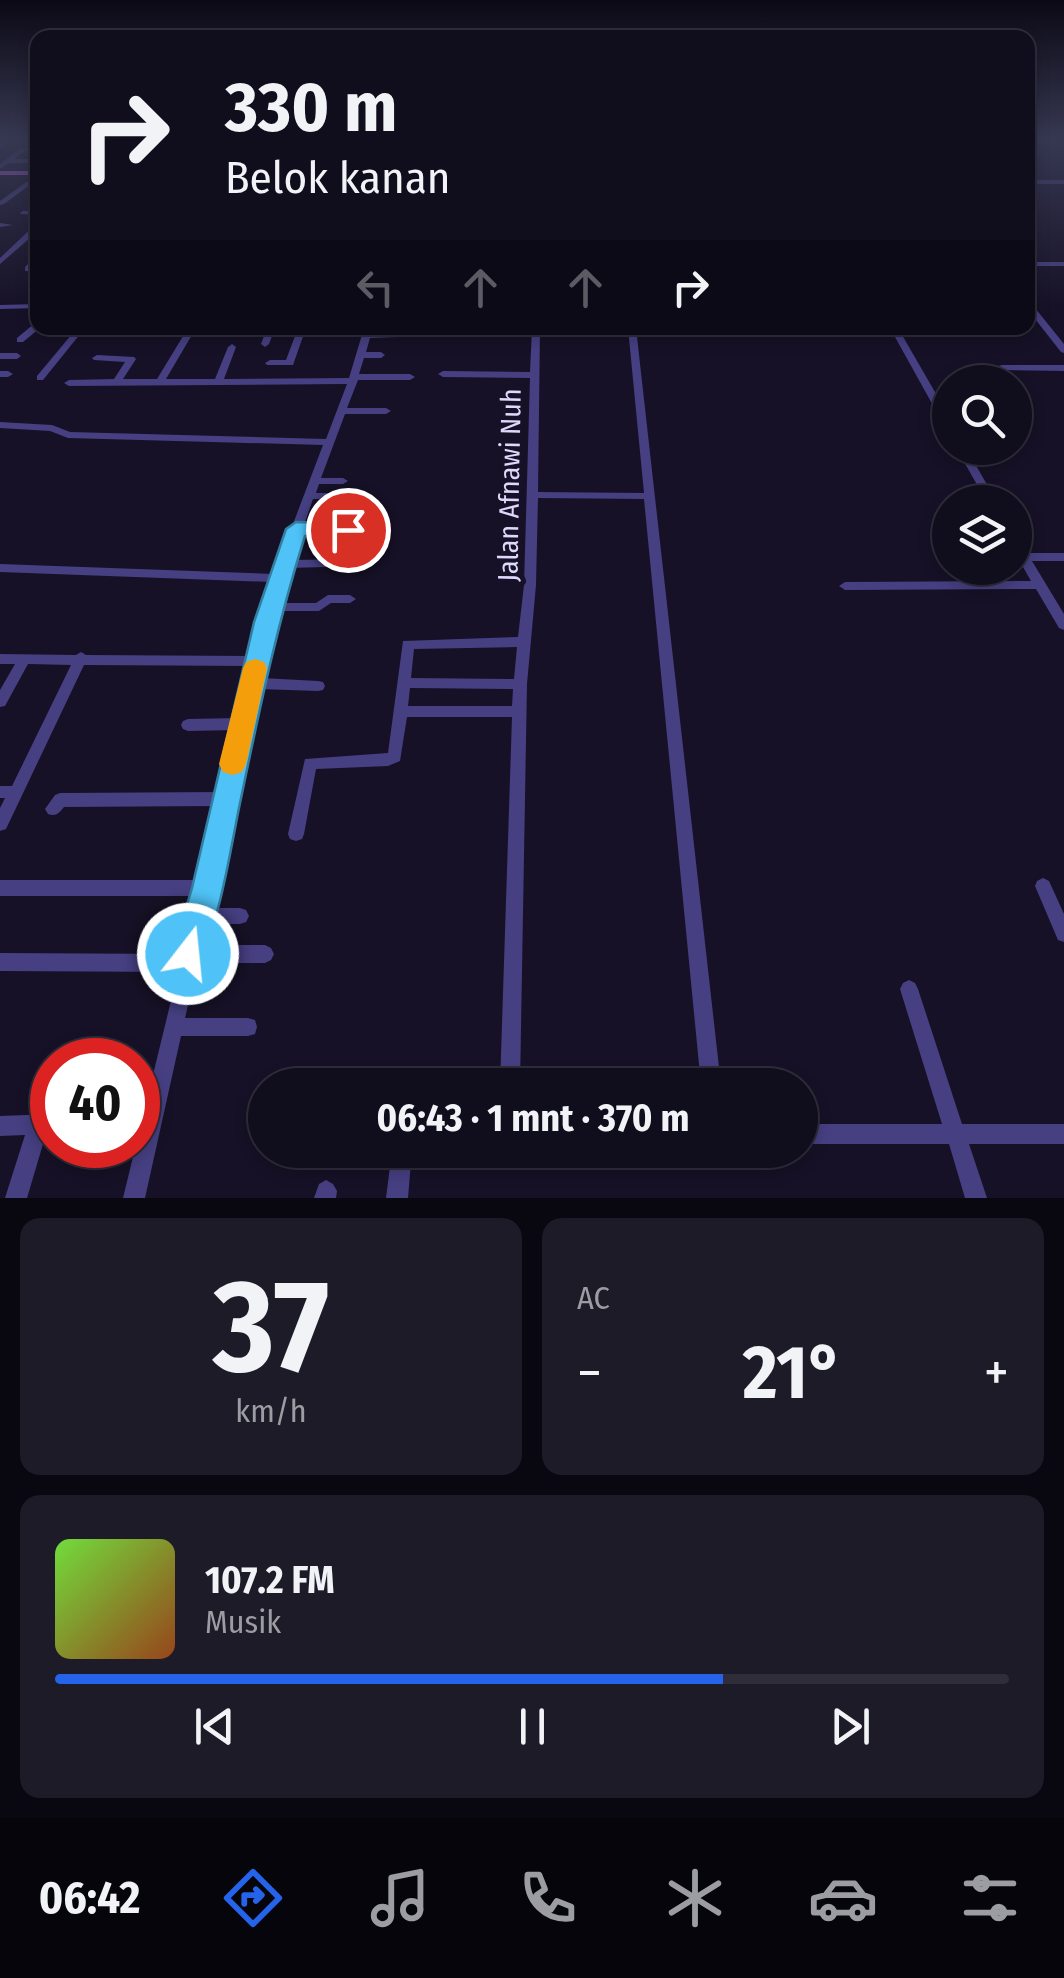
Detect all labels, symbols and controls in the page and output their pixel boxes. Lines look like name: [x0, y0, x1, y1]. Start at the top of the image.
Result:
text: 330 m: [225, 66, 397, 150]
icon: right: [60, 70, 190, 200]
text: Belok kanan: [225, 151, 451, 205]
icon: left: [348, 260, 403, 315]
icon: ahead: [453, 260, 508, 315]
icon: ahead: [558, 260, 613, 315]
icon: right: [663, 260, 718, 315]
map controls: [932, 365, 1032, 585]
button: search: [932, 365, 1032, 465]
street label: Jalan Afnawi Nuh: [491, 388, 528, 582]
button: layers: [932, 485, 1032, 585]
pin: [306, 488, 391, 573]
icon: arrive: [321, 503, 376, 558]
position arrow: [136, 902, 240, 1006]
speed limit sign: 40: [30, 1038, 160, 1168]
text: 06:43 · 1 mnt · 370 m: [377, 1095, 689, 1141]
text: 37: [213, 1249, 329, 1405]
text: AC: [577, 1279, 610, 1317]
text: 21°: [743, 1328, 843, 1418]
text: −: [577, 1340, 602, 1406]
text: +: [984, 1340, 1009, 1406]
text: km/h: [235, 1392, 307, 1430]
text: 107.2 FM: [205, 1557, 335, 1603]
text: Musik: [205, 1603, 281, 1641]
icon: previous: [187, 1699, 242, 1754]
icon: pause: [505, 1699, 560, 1754]
icon: next: [823, 1699, 878, 1754]
icon: directions: [218, 1863, 288, 1933]
icon: music: [365, 1863, 435, 1933]
icon: phone: [513, 1863, 583, 1933]
icon: climate: [660, 1863, 730, 1933]
icon: car: [808, 1863, 878, 1933]
icon: filters: [955, 1863, 1025, 1933]
text: 06:42: [39, 1871, 140, 1925]

